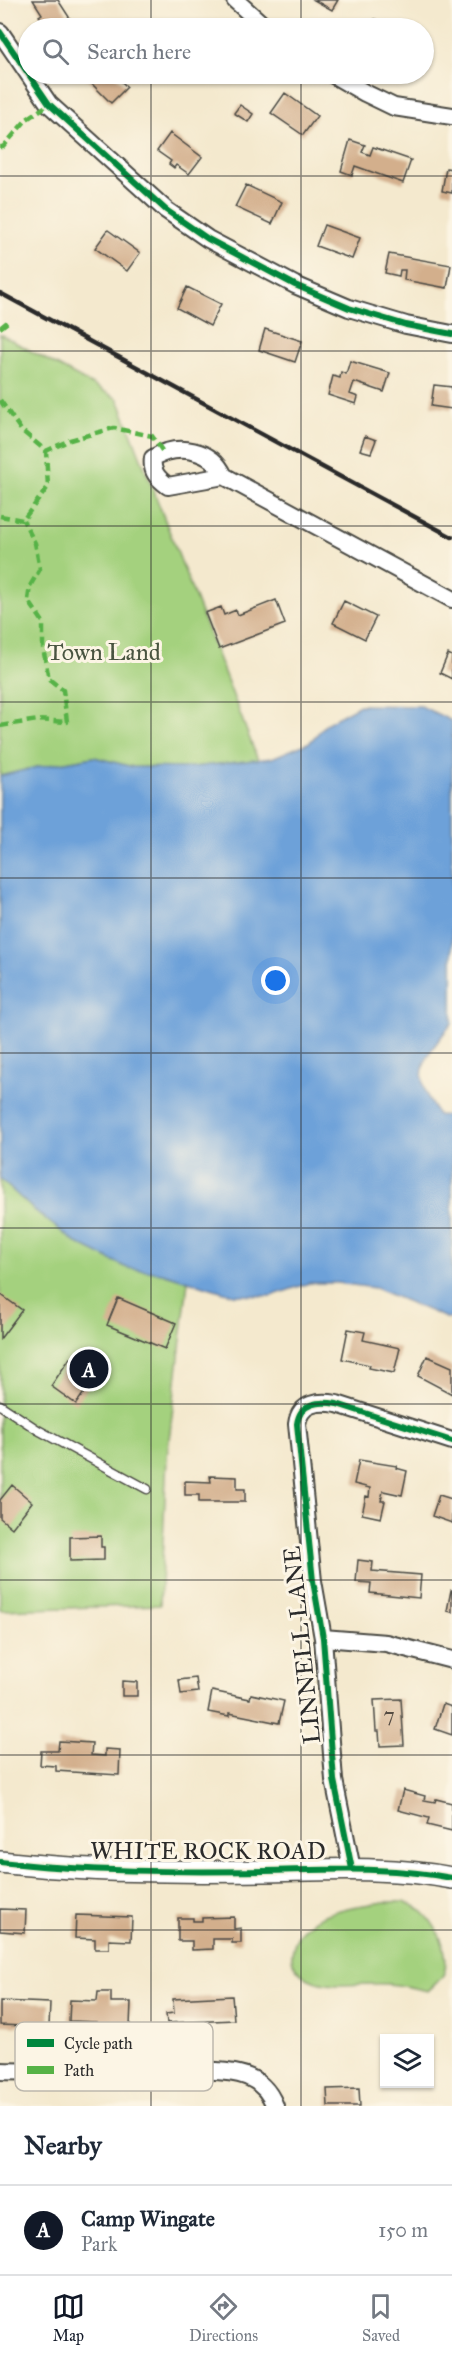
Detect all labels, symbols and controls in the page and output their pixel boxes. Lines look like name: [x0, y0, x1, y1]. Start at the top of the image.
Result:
search box: [18, 18, 434, 84]
icon: search: [39, 35, 72, 68]
text: Search here: [87, 38, 191, 65]
park label: Town Land: [47, 637, 161, 667]
your location: [261, 966, 290, 995]
pin: A: [70, 1346, 109, 1392]
street label: LINNELL LANE: [277, 1545, 327, 1745]
house number: 7: [383, 1702, 395, 1728]
street label: WHITE ROCK ROAD: [90, 1836, 326, 1866]
legend: [15, 2022, 213, 2091]
text: Cycle path: [64, 2034, 133, 2053]
map controls: [380, 2034, 434, 2088]
button: layers: [380, 2034, 434, 2088]
text: Path: [64, 2061, 94, 2080]
text: Nearby: [24, 2129, 102, 2161]
text: Camp Wingate: [81, 2205, 215, 2232]
text: A: [37, 2218, 50, 2242]
text: 150 m: [378, 2218, 428, 2242]
text: Park: [81, 2232, 117, 2256]
tab: Map: [52, 2290, 85, 2345]
tab: Directions: [189, 2290, 258, 2345]
tab: Saved: [362, 2290, 400, 2345]

